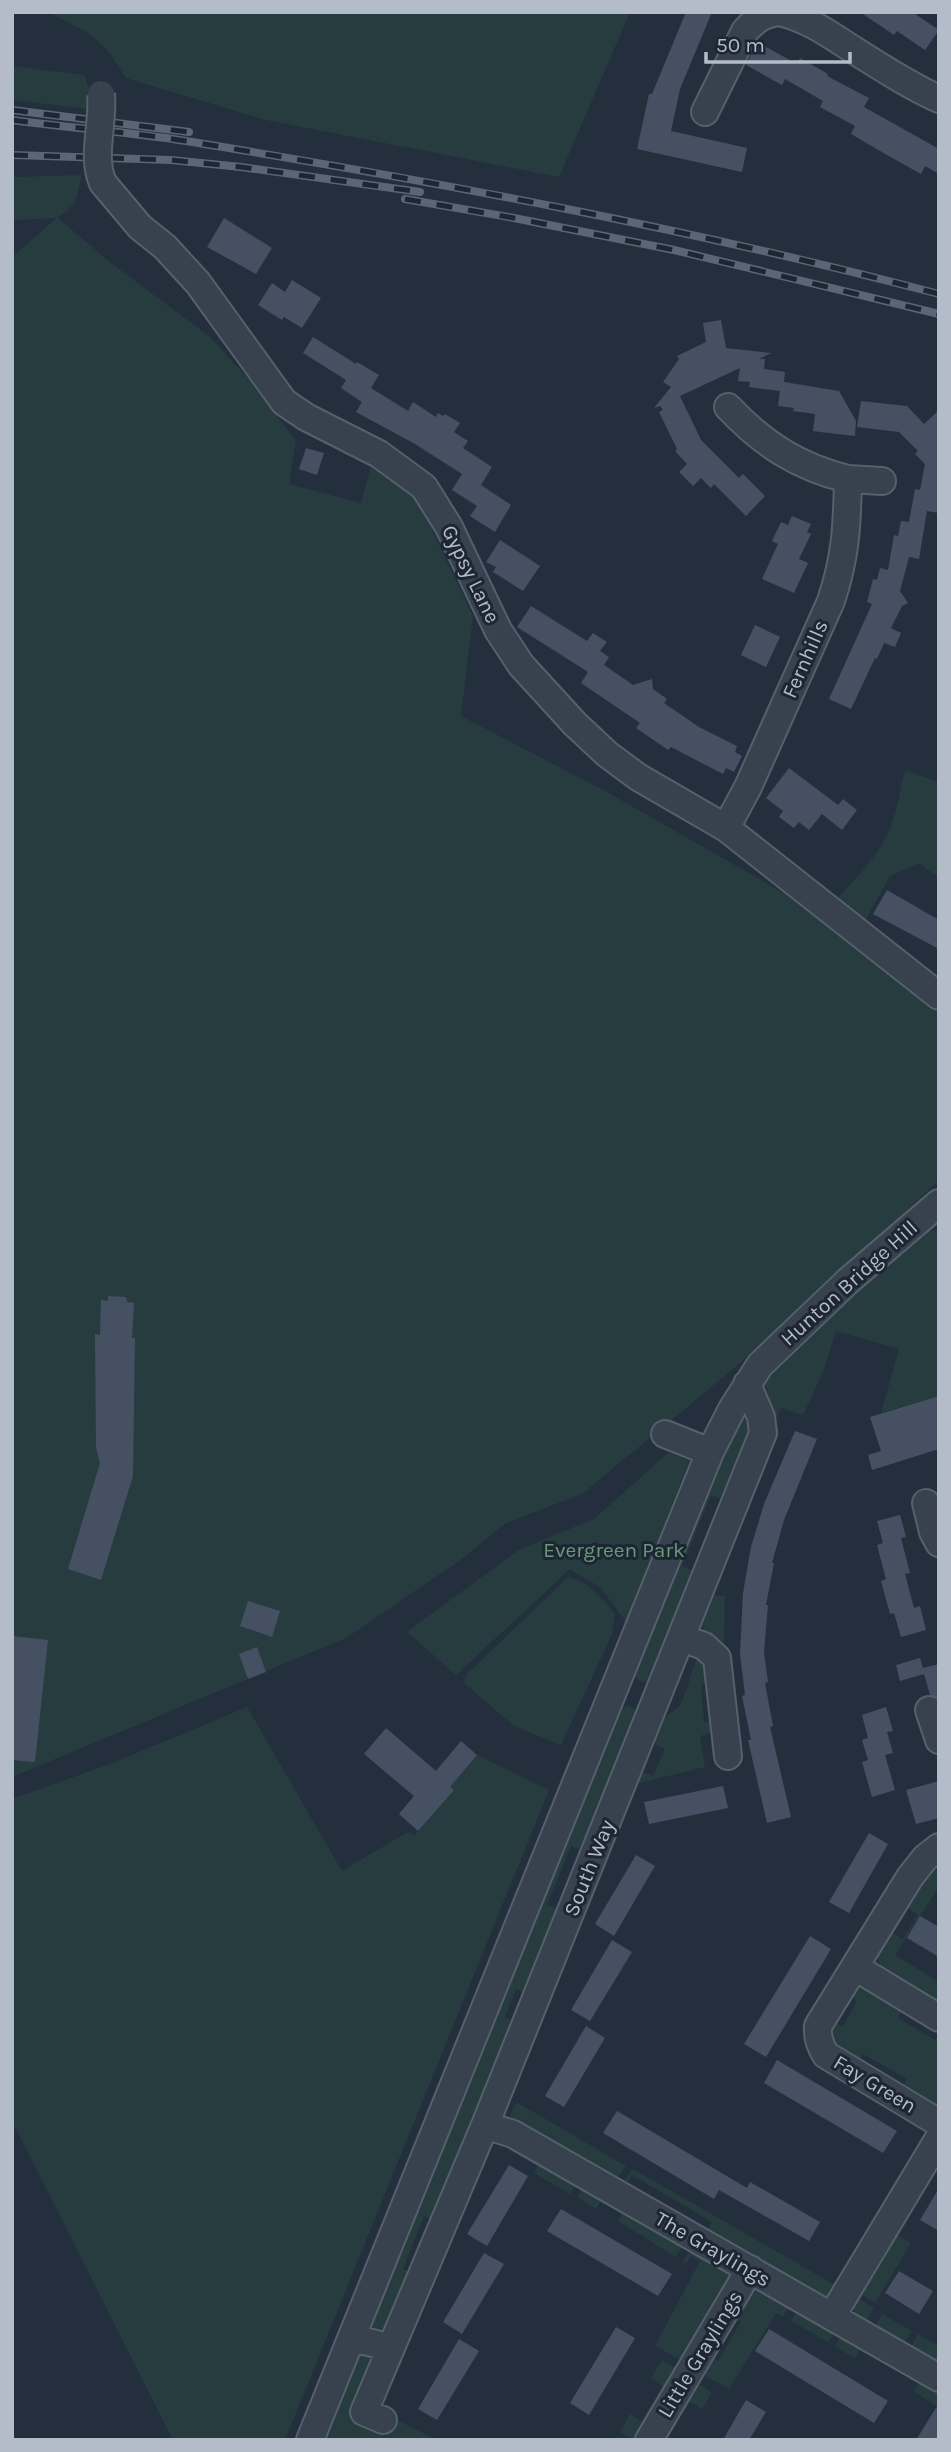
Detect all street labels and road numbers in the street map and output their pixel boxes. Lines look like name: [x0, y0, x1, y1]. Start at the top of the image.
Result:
street label: Gypsy Lane: [437, 521, 505, 627]
street label: Fernhills: [777, 616, 833, 702]
street label: Hunton Bridge Hill: [776, 1215, 922, 1351]
street label: South Way: [559, 1816, 619, 1920]
street label: Fay Green: [829, 2050, 921, 2118]
street label: The Graylings: [651, 2206, 775, 2292]
street label: Little Graylings: [653, 2286, 747, 2422]

